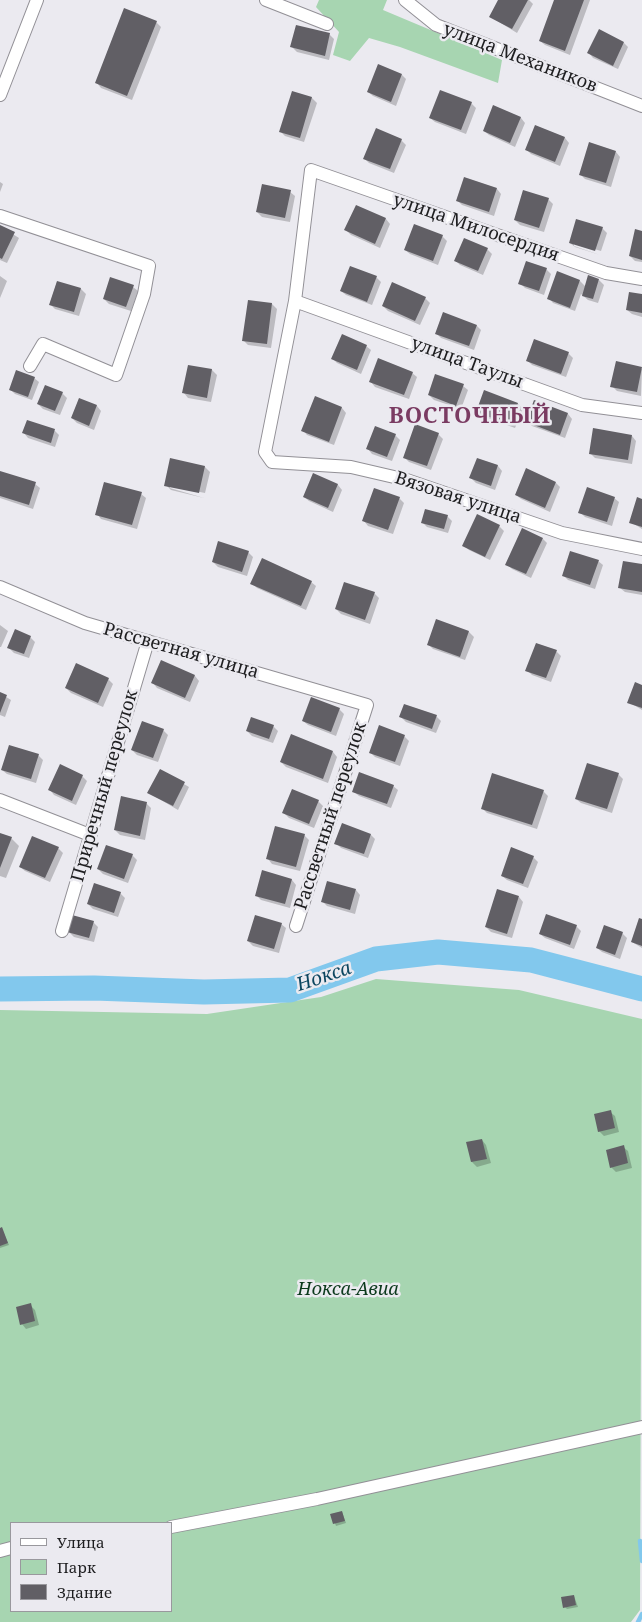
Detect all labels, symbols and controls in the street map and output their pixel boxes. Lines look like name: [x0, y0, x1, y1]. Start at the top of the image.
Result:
street label: улица Механиков: [440, 19, 600, 97]
street label: улица Милосердия: [390, 189, 562, 267]
street label: улица Таулы: [408, 333, 526, 393]
district label: ВОСТОЧНЫЙ: [388, 404, 552, 430]
street label: Вязовая улица: [392, 467, 524, 529]
street label: Рассветная улица: [101, 618, 261, 684]
street label: Приречный переулок: [67, 687, 143, 885]
street label: Рассветный переулок: [290, 719, 372, 913]
water label: Нокса: [294, 957, 354, 997]
park label: Нокса-Авиа: [297, 1279, 399, 1301]
legend: [10, 1522, 172, 1612]
text: Улица: [57, 1532, 105, 1552]
text: Парк: [57, 1557, 96, 1577]
text: Здание: [57, 1582, 112, 1602]

